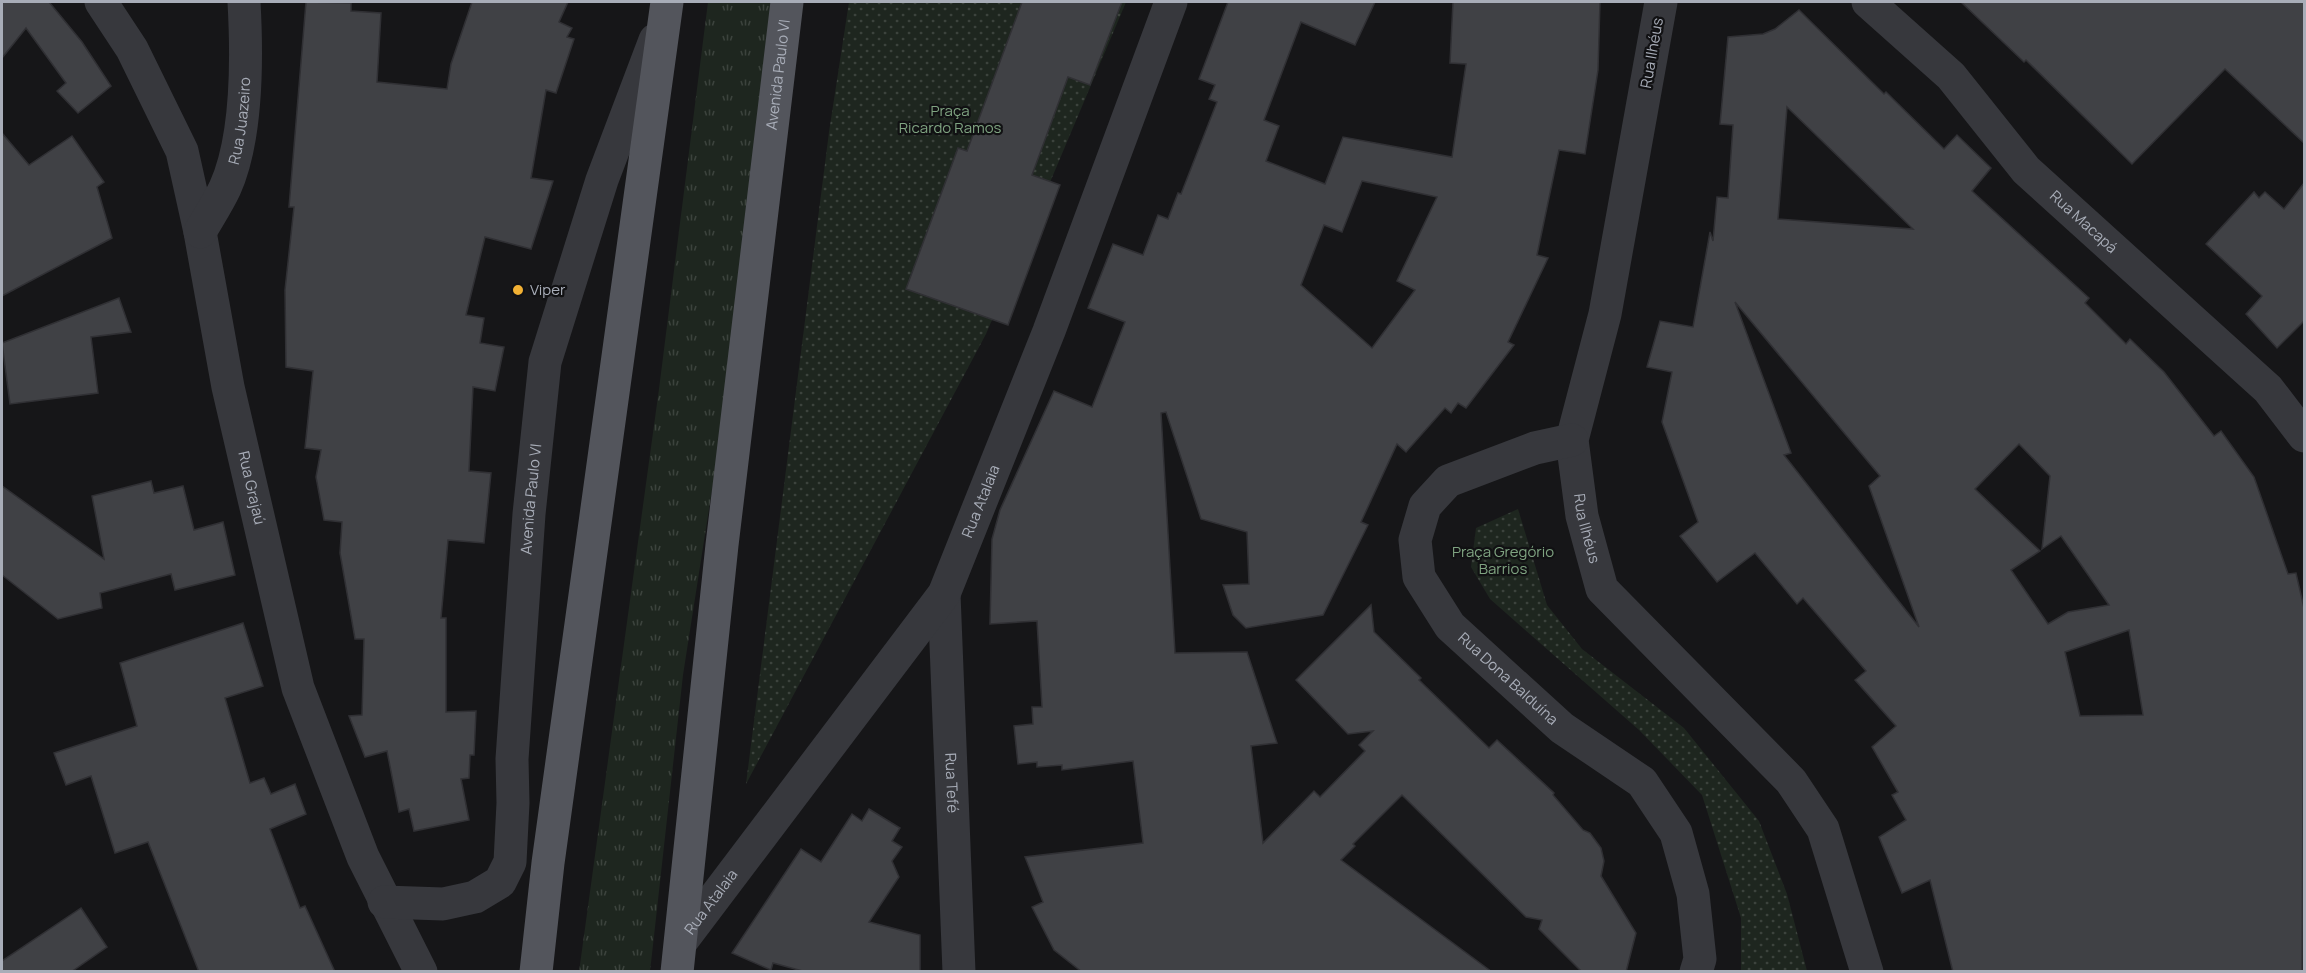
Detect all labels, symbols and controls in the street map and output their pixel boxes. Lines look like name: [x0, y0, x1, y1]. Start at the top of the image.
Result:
street label: Rua Ilhéus: [1635, 16, 1668, 90]
street label: Avenida Paulo VI: [761, 18, 795, 131]
street label: Rua Juazeiro: [223, 77, 255, 167]
park label: Praça Ricardo Ramos: [899, 100, 1001, 138]
street label: Rua Macapá: [2045, 186, 2122, 258]
place label: Viper: [530, 279, 566, 300]
marker: Viper: [511, 283, 525, 297]
street label: Avenida Paulo VI: [515, 443, 546, 555]
street label: Rua Grajaú: [233, 449, 271, 527]
street label: Rua Atalaia: [957, 461, 1005, 541]
street label: Rua Ilhéus: [1569, 492, 1606, 566]
park label: Praça Gregório Barrios: [1452, 541, 1554, 579]
street label: Rua Dona Balduína: [1454, 627, 1563, 730]
street label: Rua Tefé: [940, 752, 964, 814]
street label: Rua Atalaia: [679, 865, 742, 939]

